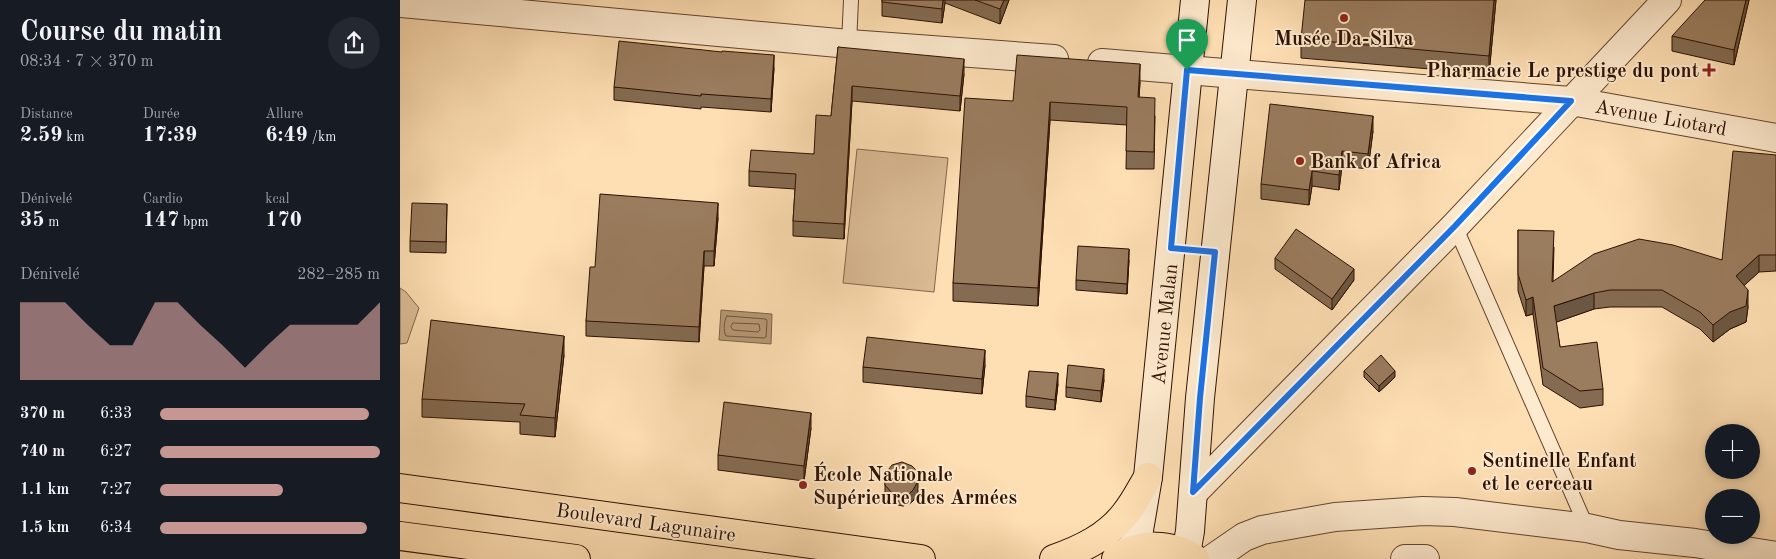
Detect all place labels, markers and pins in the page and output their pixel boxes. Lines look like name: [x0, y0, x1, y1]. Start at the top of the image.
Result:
marker: Musée Da-Silva: [1338, 12, 1350, 24]
pin: [1166, 19, 1208, 70]
place label: Musée Da-Silva: [1274, 30, 1414, 50]
place label: Pharmacie Le prestige du pont: [1426, 62, 1699, 82]
marker: Pharmacie Le prestige du pont: [1703, 64, 1715, 76]
place label: Bank of Africa: [1310, 153, 1441, 173]
marker: Bank of Africa: [1294, 155, 1306, 167]
place label: Sentinelle Enfant et le cerceau: [1482, 452, 1637, 495]
place label: École Nationale Supérieure des Armées: [813, 461, 1017, 509]
marker: Sentinelle Enfant et le cerceau: [1466, 465, 1478, 477]
marker: École Nationale Supérieure des Armées: [797, 479, 809, 491]

